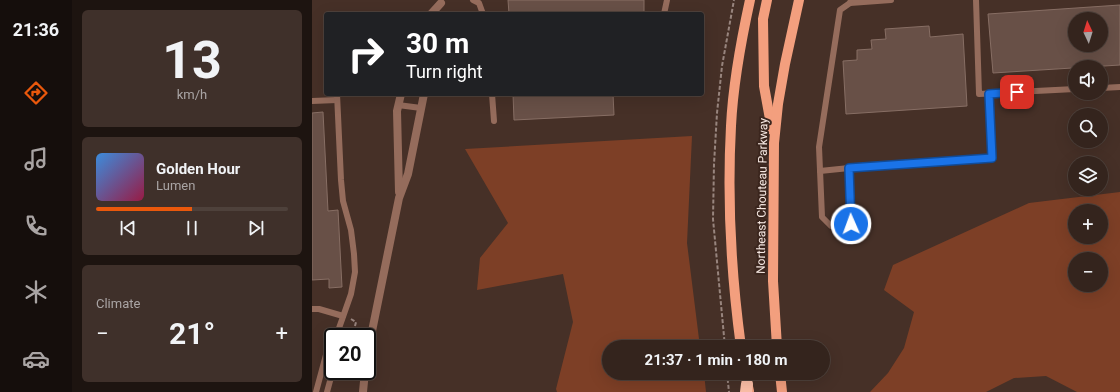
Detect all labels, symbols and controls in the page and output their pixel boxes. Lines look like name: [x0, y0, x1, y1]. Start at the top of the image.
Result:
north arrow: [1068, 12, 1108, 52]
map controls: [1068, 12, 1108, 292]
text: 21:36: [13, 19, 59, 40]
text: 30 m: [406, 27, 469, 60]
icon: right: [340, 28, 392, 80]
text: 13: [162, 30, 222, 91]
button: sound: [1068, 60, 1108, 100]
text: Turn right: [406, 61, 483, 82]
pin: [1000, 75, 1034, 109]
icon: directions: [22, 79, 50, 107]
icon: arrive: [1006, 81, 1028, 103]
text: km/h: [177, 87, 207, 102]
button: search: [1068, 108, 1108, 148]
street label: Northeast Chouteau Parkway: [754, 118, 770, 274]
icon: music: [22, 145, 50, 173]
button: layers: [1068, 156, 1108, 196]
text: Golden Hour: [156, 160, 240, 178]
text: Lumen: [156, 178, 195, 193]
position arrow: [830, 203, 872, 245]
button: +: [1068, 204, 1108, 244]
icon: phone: [22, 212, 50, 240]
icon: previous: [117, 217, 139, 239]
icon: pause: [181, 217, 203, 239]
icon: next: [245, 217, 267, 239]
button: −: [1068, 252, 1108, 292]
icon: climate: [22, 278, 50, 306]
text: Climate: [96, 296, 140, 311]
text: 21°: [169, 316, 215, 351]
text: −: [96, 321, 109, 346]
text: +: [276, 321, 288, 346]
speed limit sign: 20: [324, 328, 376, 380]
icon: car: [22, 345, 50, 373]
text: 21:37 · 1 min · 180 m: [645, 351, 787, 369]

